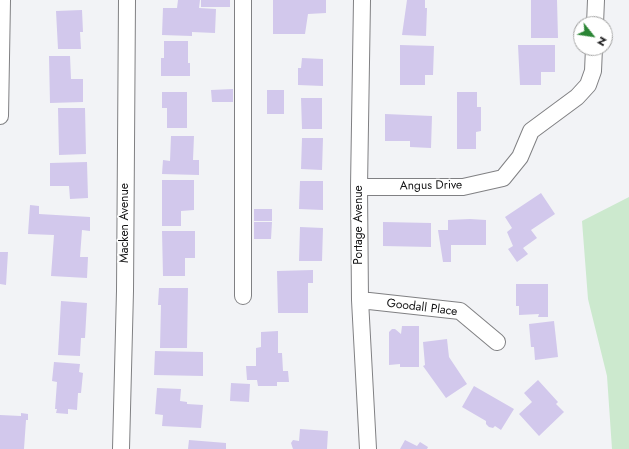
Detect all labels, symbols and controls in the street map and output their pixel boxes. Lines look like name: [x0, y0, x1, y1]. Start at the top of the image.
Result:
north arrow: [573, 16, 613, 56]
text: N: [593, 34, 612, 49]
street label: Angus Drive: [400, 178, 462, 194]
street label: Macken Avenue: [118, 183, 132, 263]
street label: Portage Avenue: [352, 185, 366, 265]
street label: Goodall Place: [386, 297, 458, 319]

